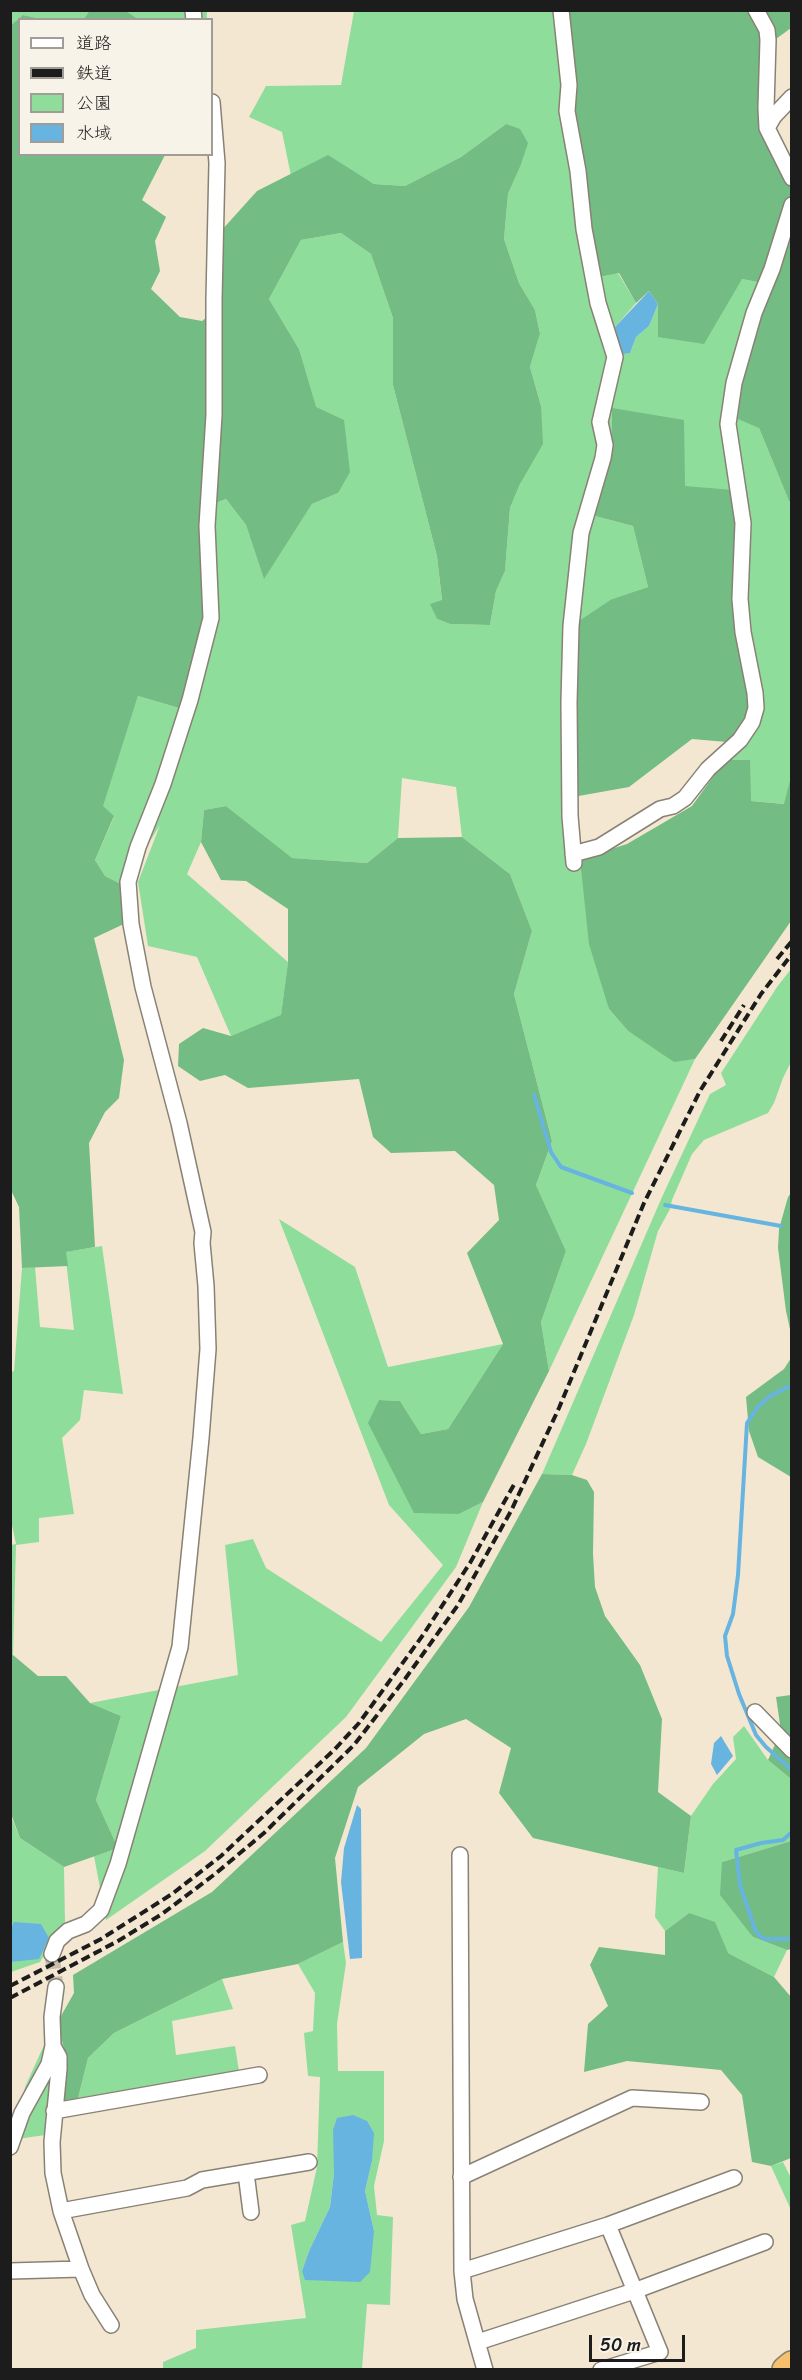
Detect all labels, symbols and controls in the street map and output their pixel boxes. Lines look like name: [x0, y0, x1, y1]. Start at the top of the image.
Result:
legend: [18, 18, 213, 156]
text: 道路: [76, 27, 112, 59]
text: 鉄道: [76, 57, 112, 89]
text: 公園: [76, 87, 112, 119]
text: 水域: [76, 117, 112, 149]
scale bar: [592, 2323, 688, 2361]
text: 50 m: [600, 2329, 641, 2361]

